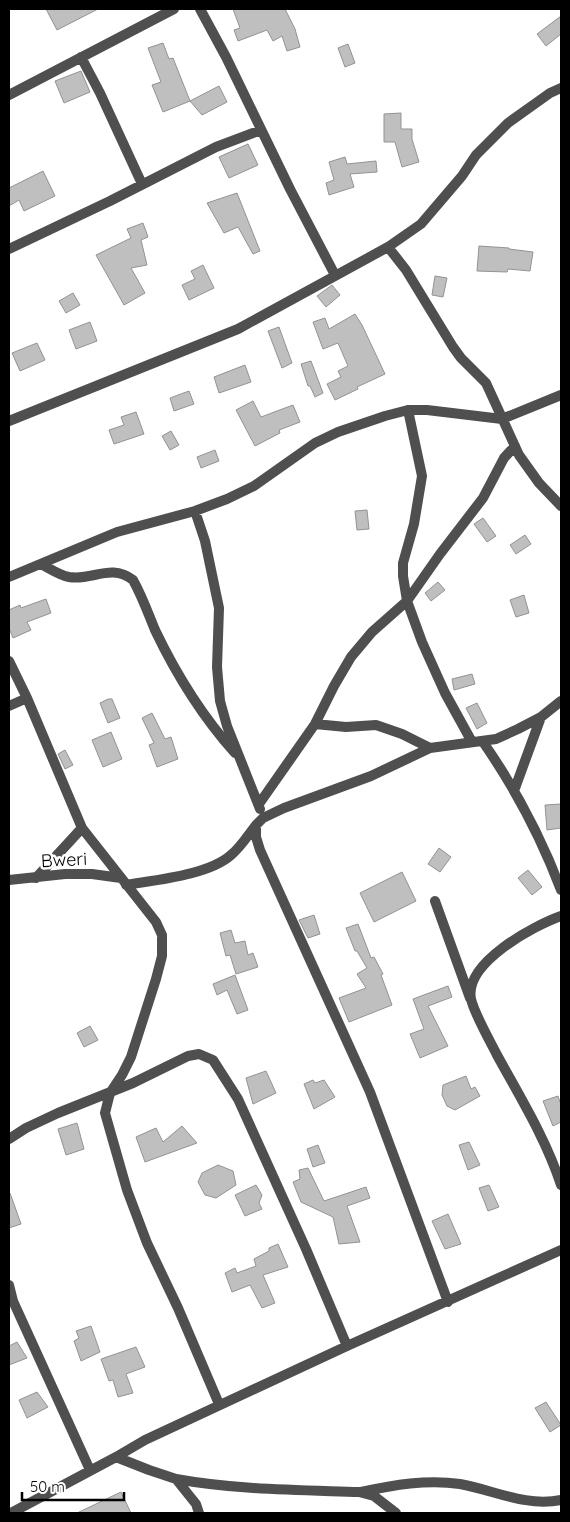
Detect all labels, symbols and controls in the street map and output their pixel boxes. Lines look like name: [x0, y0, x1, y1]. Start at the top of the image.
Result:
street label: Bweri: [40, 847, 88, 872]
scale bar: [22, 1470, 125, 1502]
text: 50 m: [30, 1477, 65, 1496]

